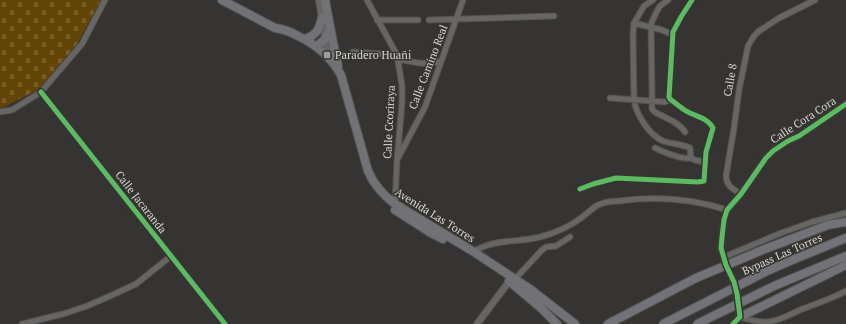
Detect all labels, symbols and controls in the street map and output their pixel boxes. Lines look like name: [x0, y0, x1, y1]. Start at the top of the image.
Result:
street label: Calle Camino Real: [405, 23, 451, 111]
place label: Paradero Huañi: [335, 48, 411, 62]
marker: Paradero Huañi: [322, 50, 332, 60]
street label: Calle 8: [720, 62, 740, 98]
street label: Calle Ccoriraya: [380, 84, 398, 159]
street label: Calle Cora Cora: [768, 93, 839, 146]
street label: Calle Jacaranda: [112, 168, 170, 236]
street label: Avenida Las Torres: [392, 185, 478, 245]
street label: Bypass Las Torres: [740, 230, 824, 278]

